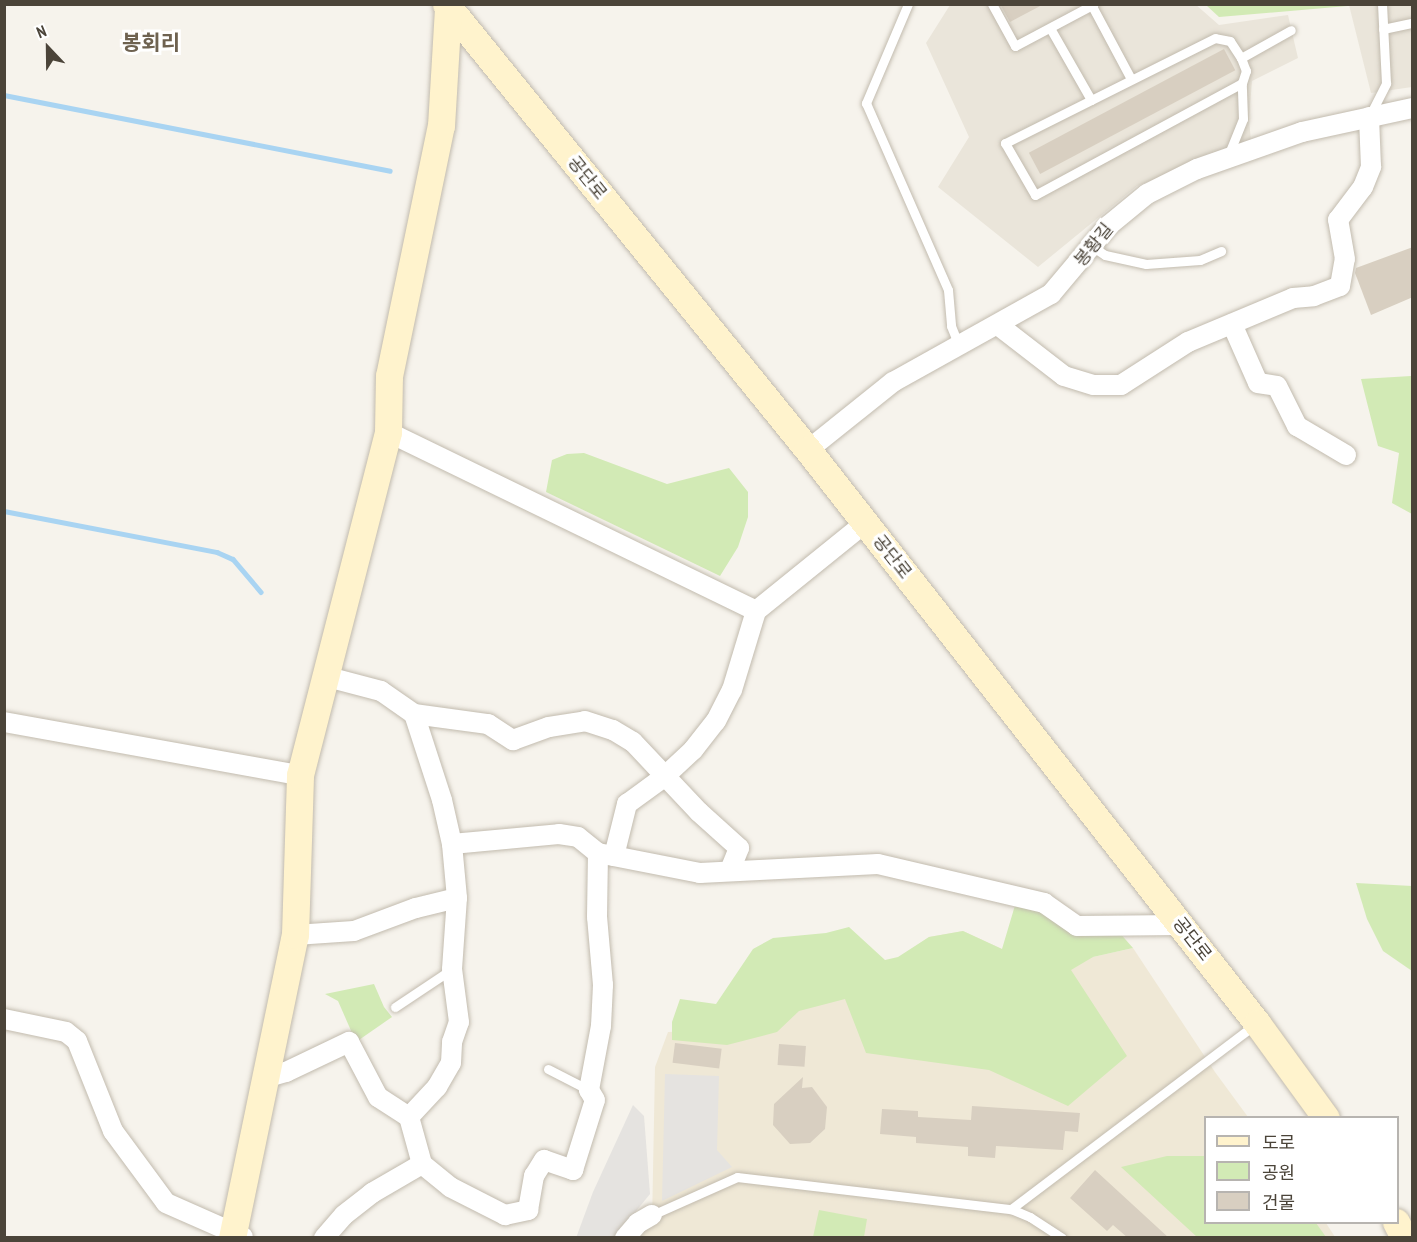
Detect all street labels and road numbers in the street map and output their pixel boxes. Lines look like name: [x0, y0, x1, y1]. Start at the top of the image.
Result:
street label: 공단로: [563, 152, 611, 204]
street label: 봉황길: [1070, 219, 1118, 271]
street label: 공단로: [868, 531, 916, 583]
street label: 공단로: [1168, 913, 1216, 965]

